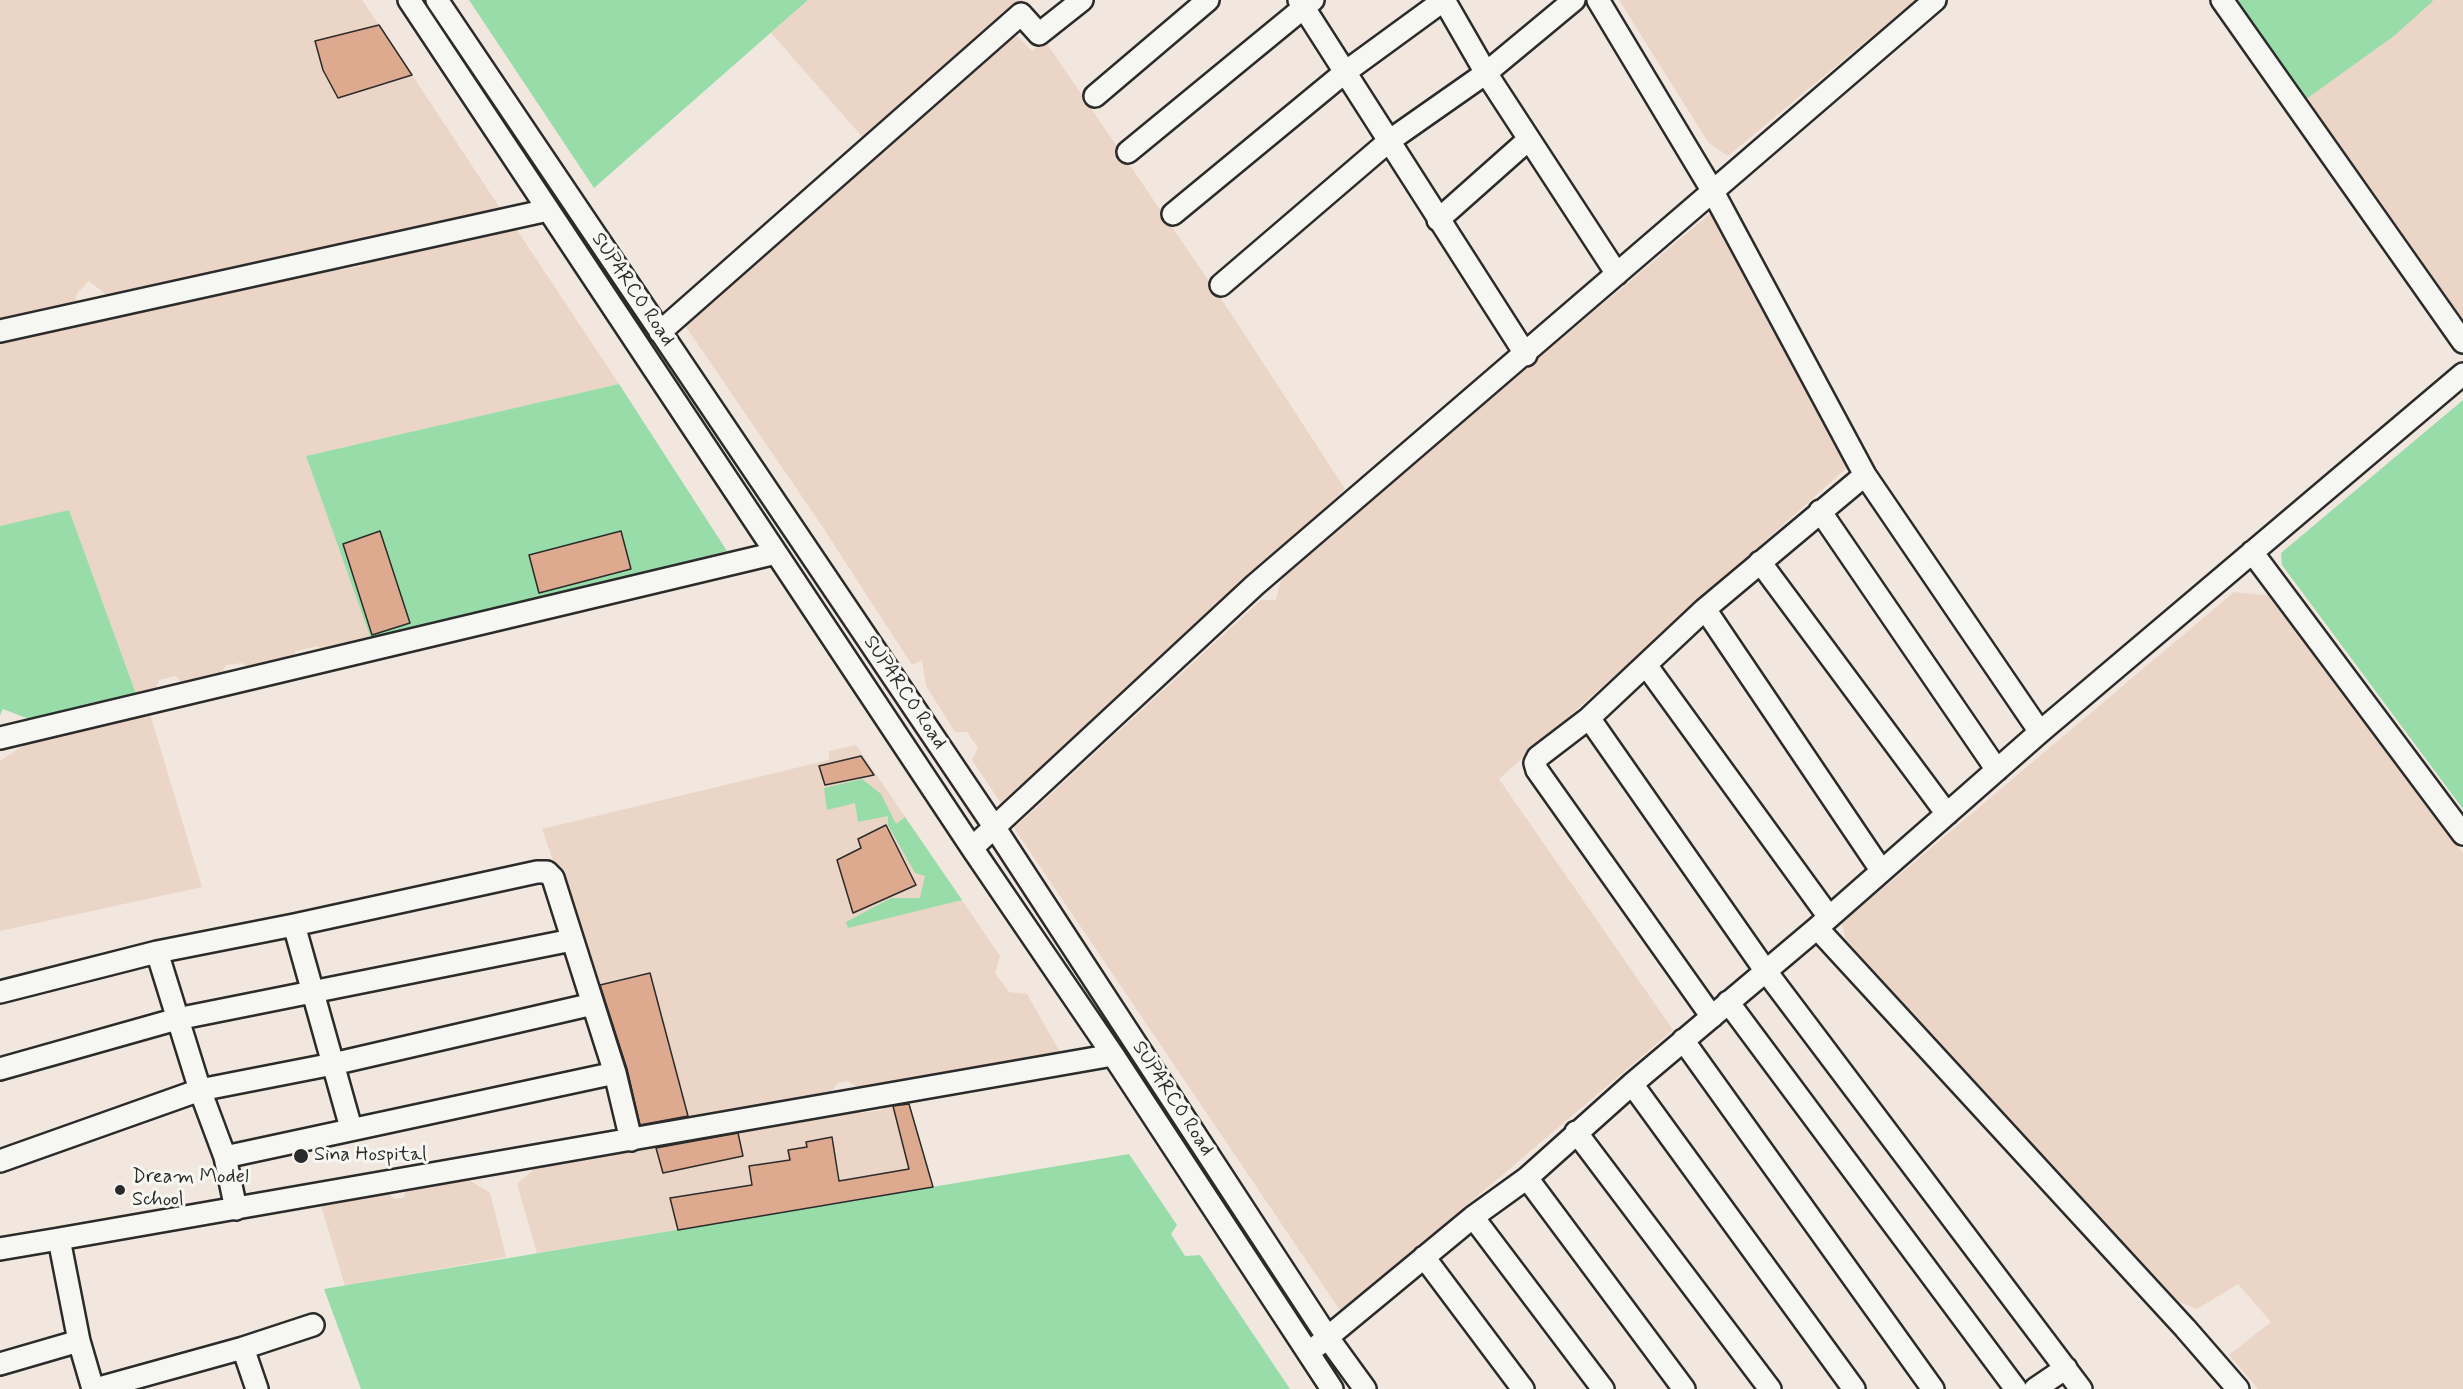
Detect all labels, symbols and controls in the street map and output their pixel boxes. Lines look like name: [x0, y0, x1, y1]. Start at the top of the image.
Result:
street label: SUPARCO Road: [585, 229, 679, 351]
street label: SUPARCO Road: [857, 632, 951, 754]
street label: SUPARCO Road: [1126, 1037, 1218, 1161]
place label: Sina Hospital: [314, 1144, 427, 1168]
marker: Sina Hospital: [292, 1147, 310, 1165]
place label: Dream Model School: [132, 1166, 249, 1213]
marker: Dream Model School: [113, 1183, 127, 1197]

